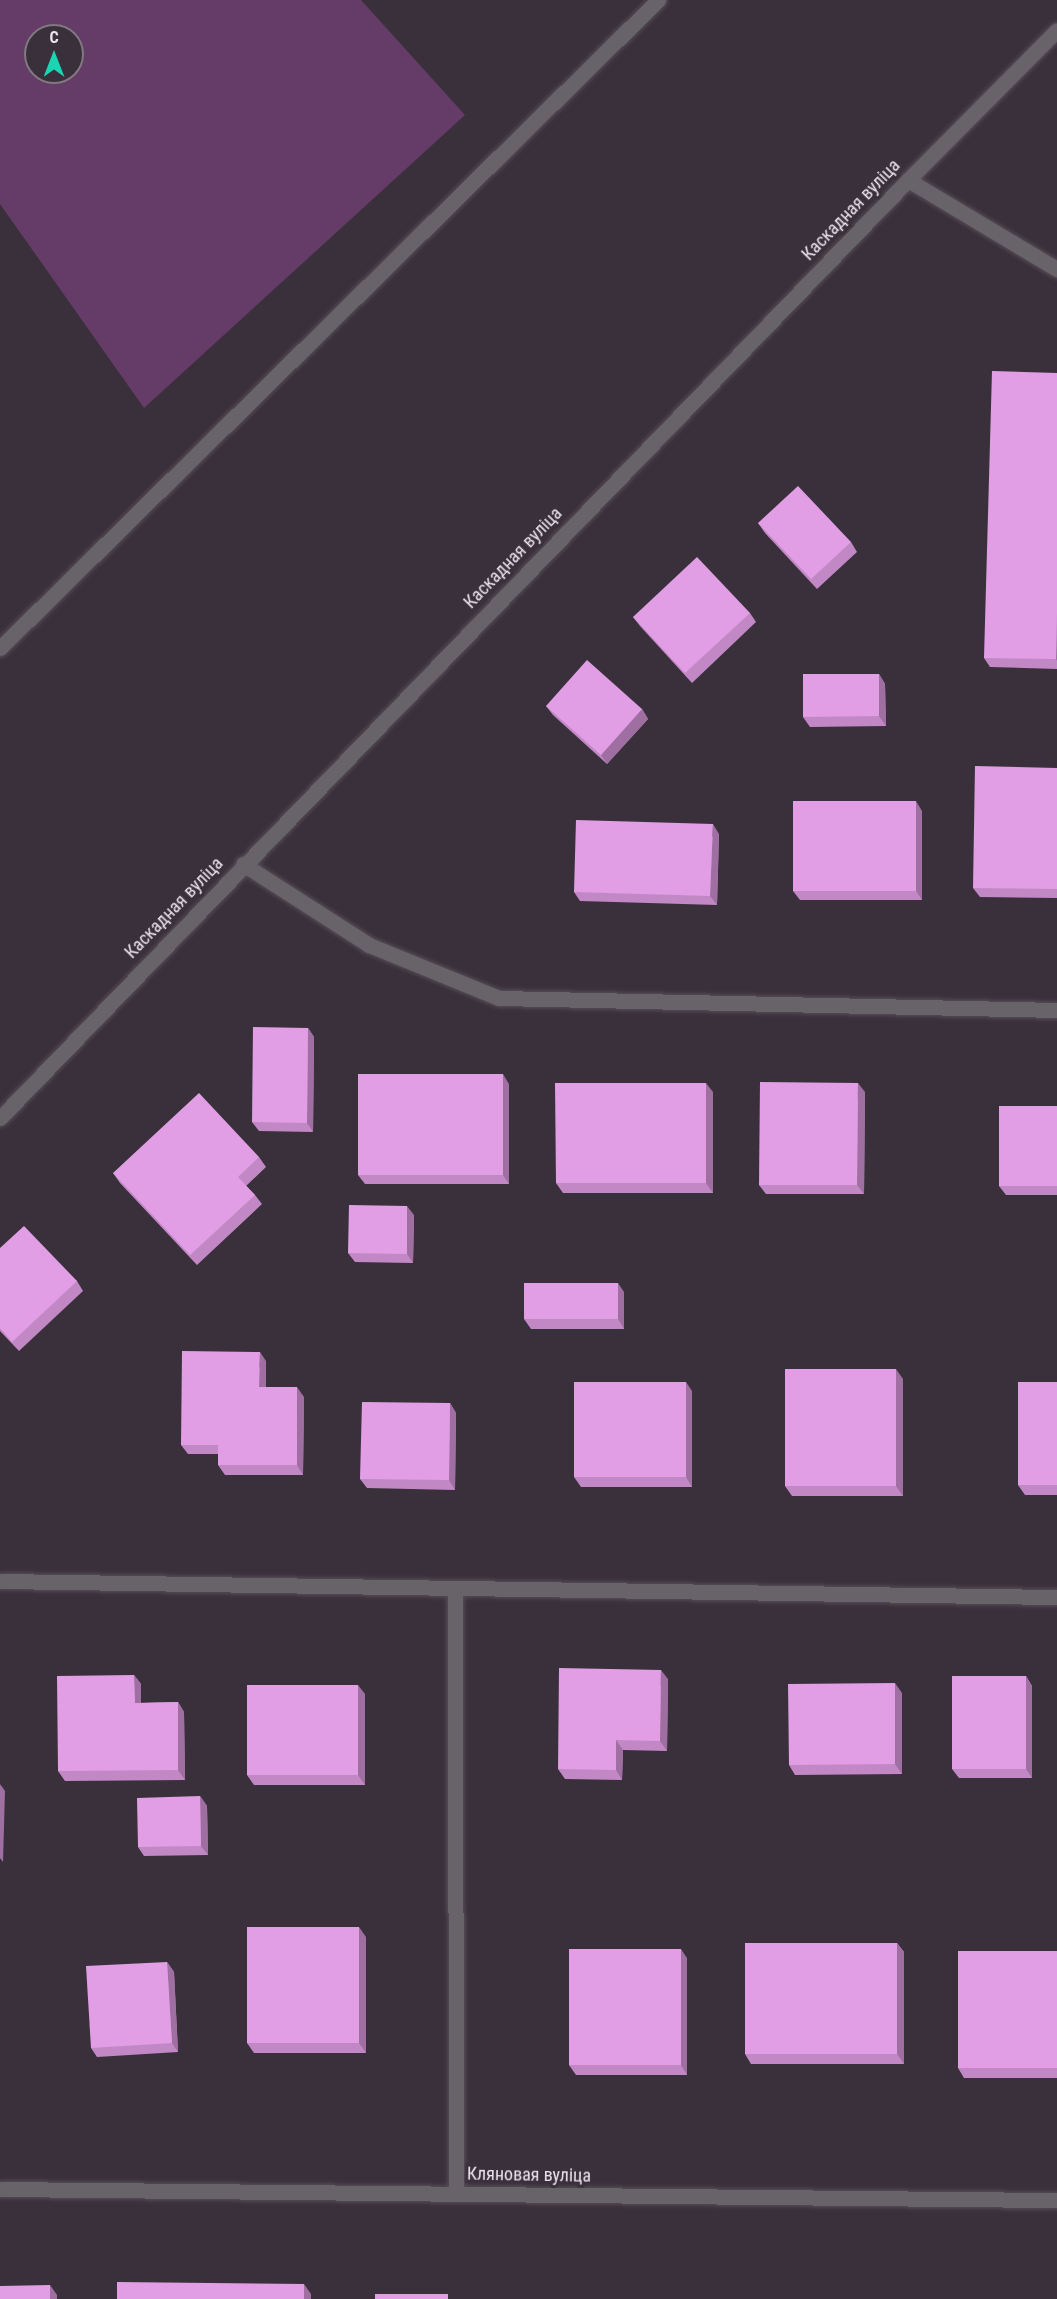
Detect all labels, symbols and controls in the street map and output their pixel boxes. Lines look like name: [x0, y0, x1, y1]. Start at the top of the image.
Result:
north arrow: [24, 24, 84, 84]
text: С: [49, 28, 59, 47]
street label: Каскадная вуліца: [797, 155, 905, 265]
street label: Каскадная вуліца: [459, 503, 567, 613]
street label: Каскадная вуліца: [120, 853, 228, 963]
street label: Кляновая вуліца: [467, 2163, 591, 2187]

